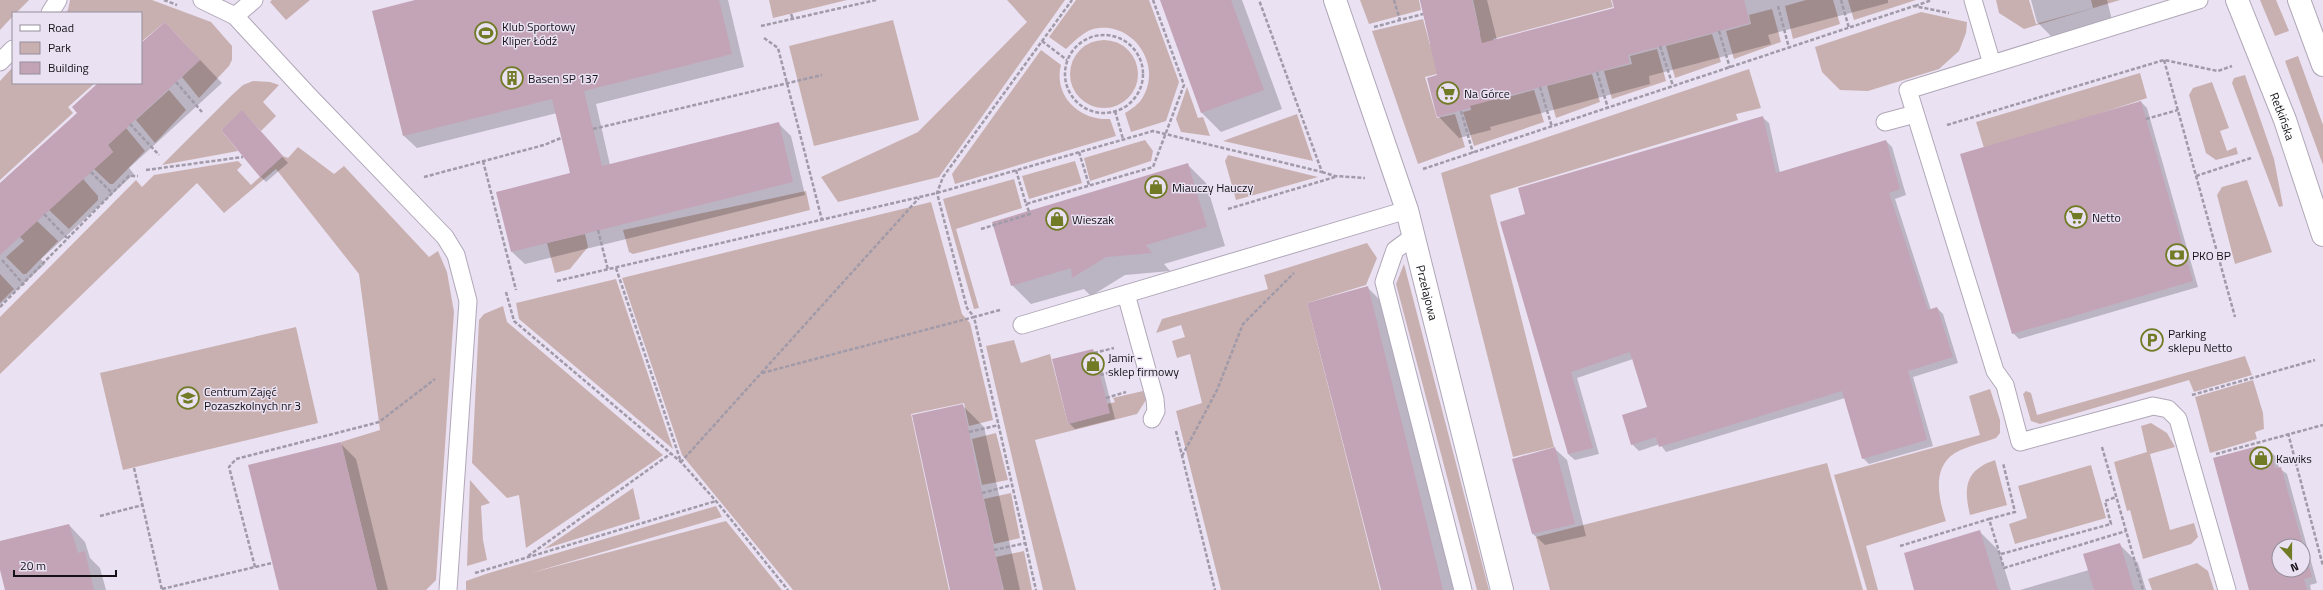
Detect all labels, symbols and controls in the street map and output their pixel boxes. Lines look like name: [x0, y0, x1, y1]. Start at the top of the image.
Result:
legend: [12, 12, 142, 84]
place label: Klub Sportowy Kliper Łódź: [502, 17, 576, 50]
text: Road: [48, 18, 74, 37]
sports icon: Klub Sportowy Kliper Łódź: [473, 20, 499, 46]
text: Park: [48, 38, 71, 57]
text: Building: [48, 58, 89, 77]
building icon: Basen SP 137: [499, 65, 525, 91]
place label: Basen SP 137: [528, 69, 599, 88]
supermarket icon: Na Górce: [1435, 80, 1461, 106]
place label: Na Górce: [1464, 84, 1510, 103]
street label: Retkińska: [2265, 89, 2300, 143]
shop icon: Miauczy Hauczy: [1143, 174, 1169, 200]
place label: Miauczy Hauczy: [1172, 178, 1253, 197]
supermarket icon: Netto: [2063, 204, 2089, 230]
shop icon: Wieszak: [1044, 206, 1070, 232]
place label: Netto: [2092, 208, 2121, 227]
place label: Wieszak: [1072, 210, 1114, 229]
bank icon: PKO BP: [2164, 242, 2190, 268]
place label: PKO BP: [2192, 246, 2231, 265]
street label: Przełajowa: [1412, 263, 1444, 322]
place label: Parking sklepu Netto: [2168, 324, 2232, 357]
parking icon: Parking sklepu Netto: [2139, 327, 2165, 353]
place label: Jamir - sklep firmowy: [1108, 348, 1179, 381]
shop icon: Jamir - sklep firmowy: [1080, 351, 1106, 377]
place label: Centrum Zajęć Pozaszkolnych nr 3: [204, 382, 301, 415]
school or university icon: Centrum Zajęć Pozaszkolnych nr 3: [175, 385, 201, 411]
shop icon: Kawiks: [2248, 445, 2274, 471]
place label: Kawiks: [2276, 449, 2312, 468]
north arrow: [2271, 538, 2311, 578]
scale bar: [14, 552, 116, 578]
text: 20 m: [20, 556, 46, 575]
text: N: [2288, 559, 2301, 576]

